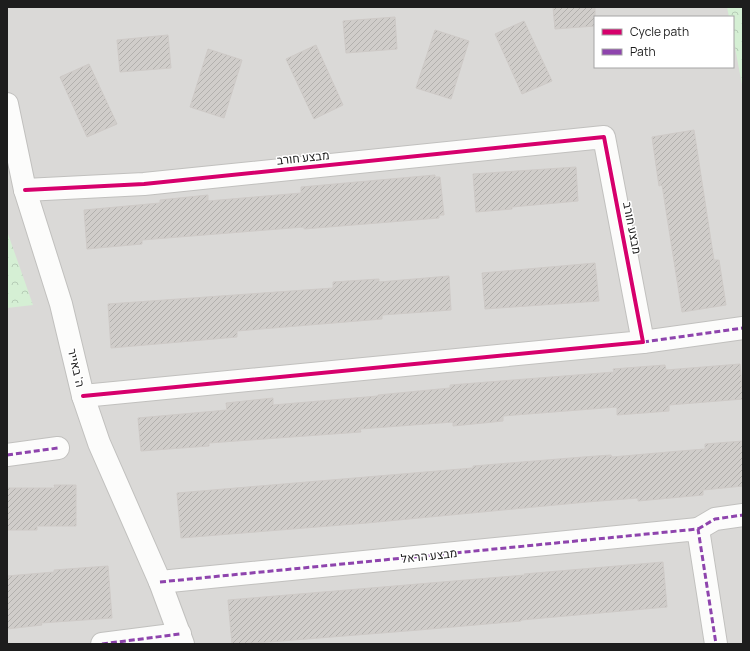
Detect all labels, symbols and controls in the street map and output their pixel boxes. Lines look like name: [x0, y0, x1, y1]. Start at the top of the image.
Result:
legend: [594, 16, 734, 68]
text: Cycle path: [630, 23, 689, 40]
text: Path: [630, 43, 656, 60]
street label: מבצע חורב: [276, 146, 330, 169]
street label: מבצע חורב: [619, 200, 646, 255]
street label: ה' באייר: [64, 347, 89, 389]
street label: מבצע הראל: [400, 544, 458, 567]

